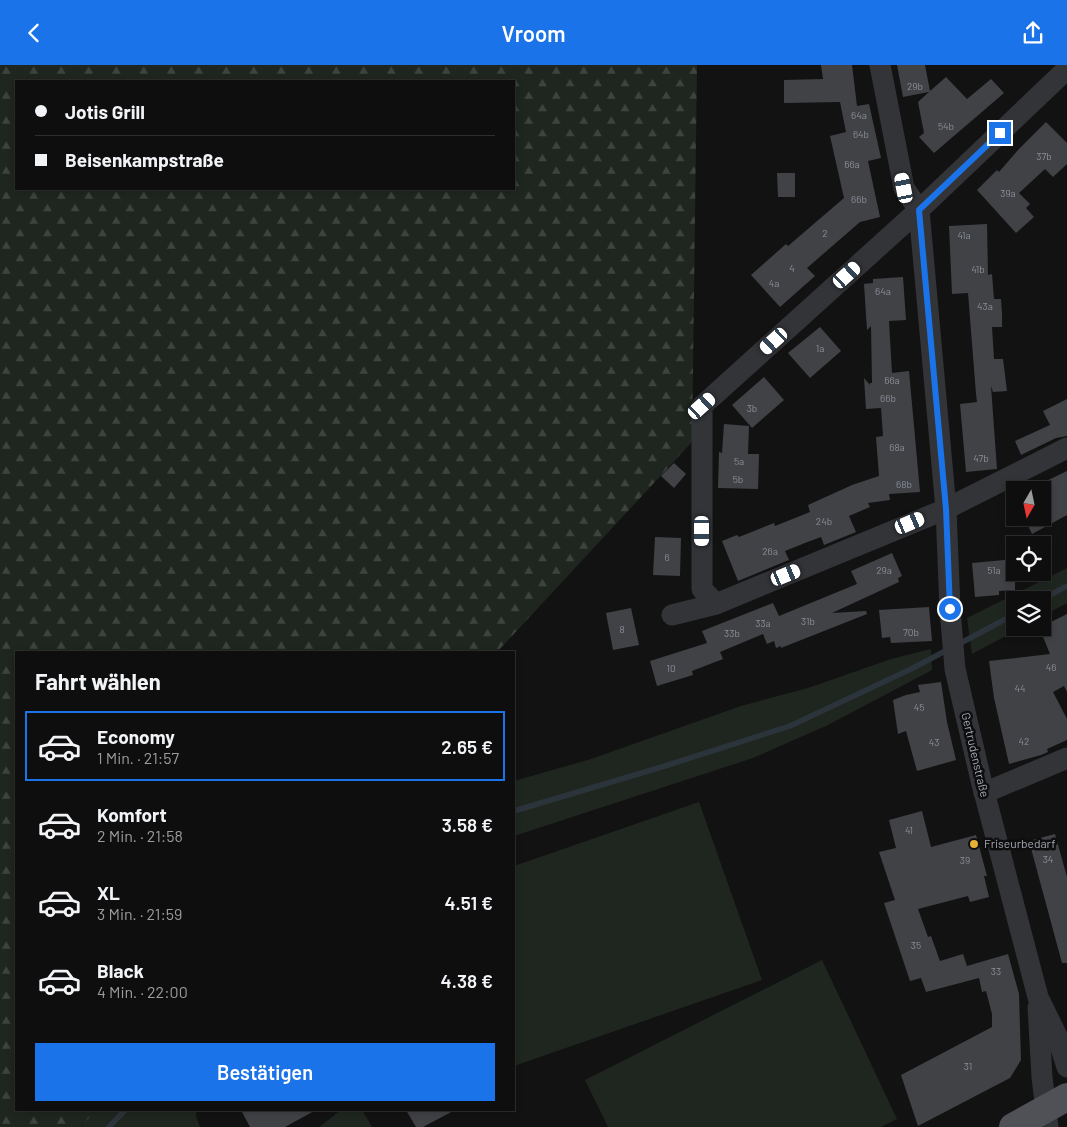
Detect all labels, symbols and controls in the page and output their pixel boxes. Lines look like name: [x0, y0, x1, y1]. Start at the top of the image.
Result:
icon: back: [20, 19, 48, 47]
icon: share: [1019, 19, 1047, 47]
text: Vroom: [502, 20, 565, 46]
house number: 29b: [907, 80, 923, 92]
text: Jotis Grill: [65, 100, 145, 123]
house number: 64a: [851, 109, 867, 121]
house number: 54b: [938, 120, 954, 132]
route end: [989, 122, 1011, 144]
house number: 64b: [853, 128, 869, 140]
text: Beisenkampstraße: [65, 148, 224, 171]
house number: 37b: [1036, 150, 1052, 162]
house number: 66a: [844, 158, 860, 170]
car: [893, 172, 914, 204]
house number: 39a: [1000, 187, 1016, 199]
house number: 66b: [851, 193, 867, 205]
house number: 2: [822, 227, 828, 239]
house number: 41a: [957, 229, 971, 241]
car: [830, 259, 863, 291]
house number: 4: [789, 262, 795, 274]
house number: 41b: [971, 263, 985, 275]
house number: 4a: [769, 277, 779, 289]
house number: 64a: [875, 285, 891, 297]
house number: 43a: [977, 300, 993, 312]
car: [757, 325, 790, 357]
house number: 1a: [816, 342, 824, 354]
house number: 66a: [884, 374, 900, 386]
car: [685, 390, 718, 422]
house number: 66b: [880, 392, 896, 404]
house number: 3b: [747, 402, 757, 414]
house number: 68a: [889, 441, 905, 453]
house number: 47b: [973, 452, 989, 464]
house number: 5a: [734, 455, 744, 467]
house number: 5b: [733, 473, 743, 485]
house number: 68b: [896, 478, 912, 490]
north arrow: [1006, 481, 1051, 526]
map controls: [1006, 481, 1051, 636]
car: [893, 510, 926, 536]
house number: 24b: [816, 515, 832, 527]
car: [694, 516, 709, 546]
button: locate: [1006, 536, 1051, 581]
house number: 26a: [762, 545, 778, 557]
house number: 6: [664, 551, 670, 563]
car: [769, 562, 802, 588]
house number: 29a: [876, 564, 892, 576]
house number: 51a: [987, 564, 1001, 576]
button: layers: [1006, 591, 1051, 636]
route start: [939, 598, 961, 620]
house number: 31b: [801, 615, 815, 627]
house number: 33a: [755, 617, 771, 629]
house number: 8: [619, 623, 625, 635]
house number: 70b: [903, 626, 919, 638]
house number: 33b: [724, 627, 740, 639]
house number: 46: [1046, 661, 1056, 673]
house number: 10: [666, 662, 676, 674]
text: Fahrt wählen: [35, 668, 161, 694]
house number: 44: [1014, 682, 1026, 694]
house number: 45: [914, 701, 924, 713]
street label: Gertrudenstraße: [959, 711, 993, 799]
icon: car: [37, 724, 82, 769]
text: Economy: [97, 725, 175, 748]
text: 2.65 €: [441, 735, 493, 758]
house number: 42: [1019, 735, 1029, 747]
house number: 43: [929, 736, 939, 748]
text: 1 Min. · 21:57: [97, 748, 179, 767]
icon: car: [37, 802, 82, 847]
text: Komfort: [97, 803, 167, 826]
text: 3.58 €: [442, 813, 493, 836]
house number: 41: [905, 824, 913, 836]
text: 2 Min. · 21:58: [97, 826, 183, 845]
place label: Friseurbedarf: [984, 836, 1055, 850]
marker: Friseurbedarf: [968, 838, 980, 850]
house number: 34: [1043, 853, 1053, 865]
house number: 39: [960, 854, 970, 866]
icon: car: [37, 880, 82, 925]
text: XL: [97, 881, 120, 904]
text: 4.51 €: [444, 891, 493, 914]
text: 3 Min. · 21:59: [97, 904, 182, 923]
house number: 35: [911, 939, 921, 951]
icon: car: [37, 958, 82, 1003]
text: Black: [97, 959, 144, 982]
house number: 33: [991, 965, 1001, 977]
text: 4.38 €: [441, 969, 493, 992]
text: 4 Min. · 22:00: [97, 982, 188, 1001]
button: Bestätigen: [35, 1043, 495, 1101]
house number: 31: [964, 1060, 972, 1072]

